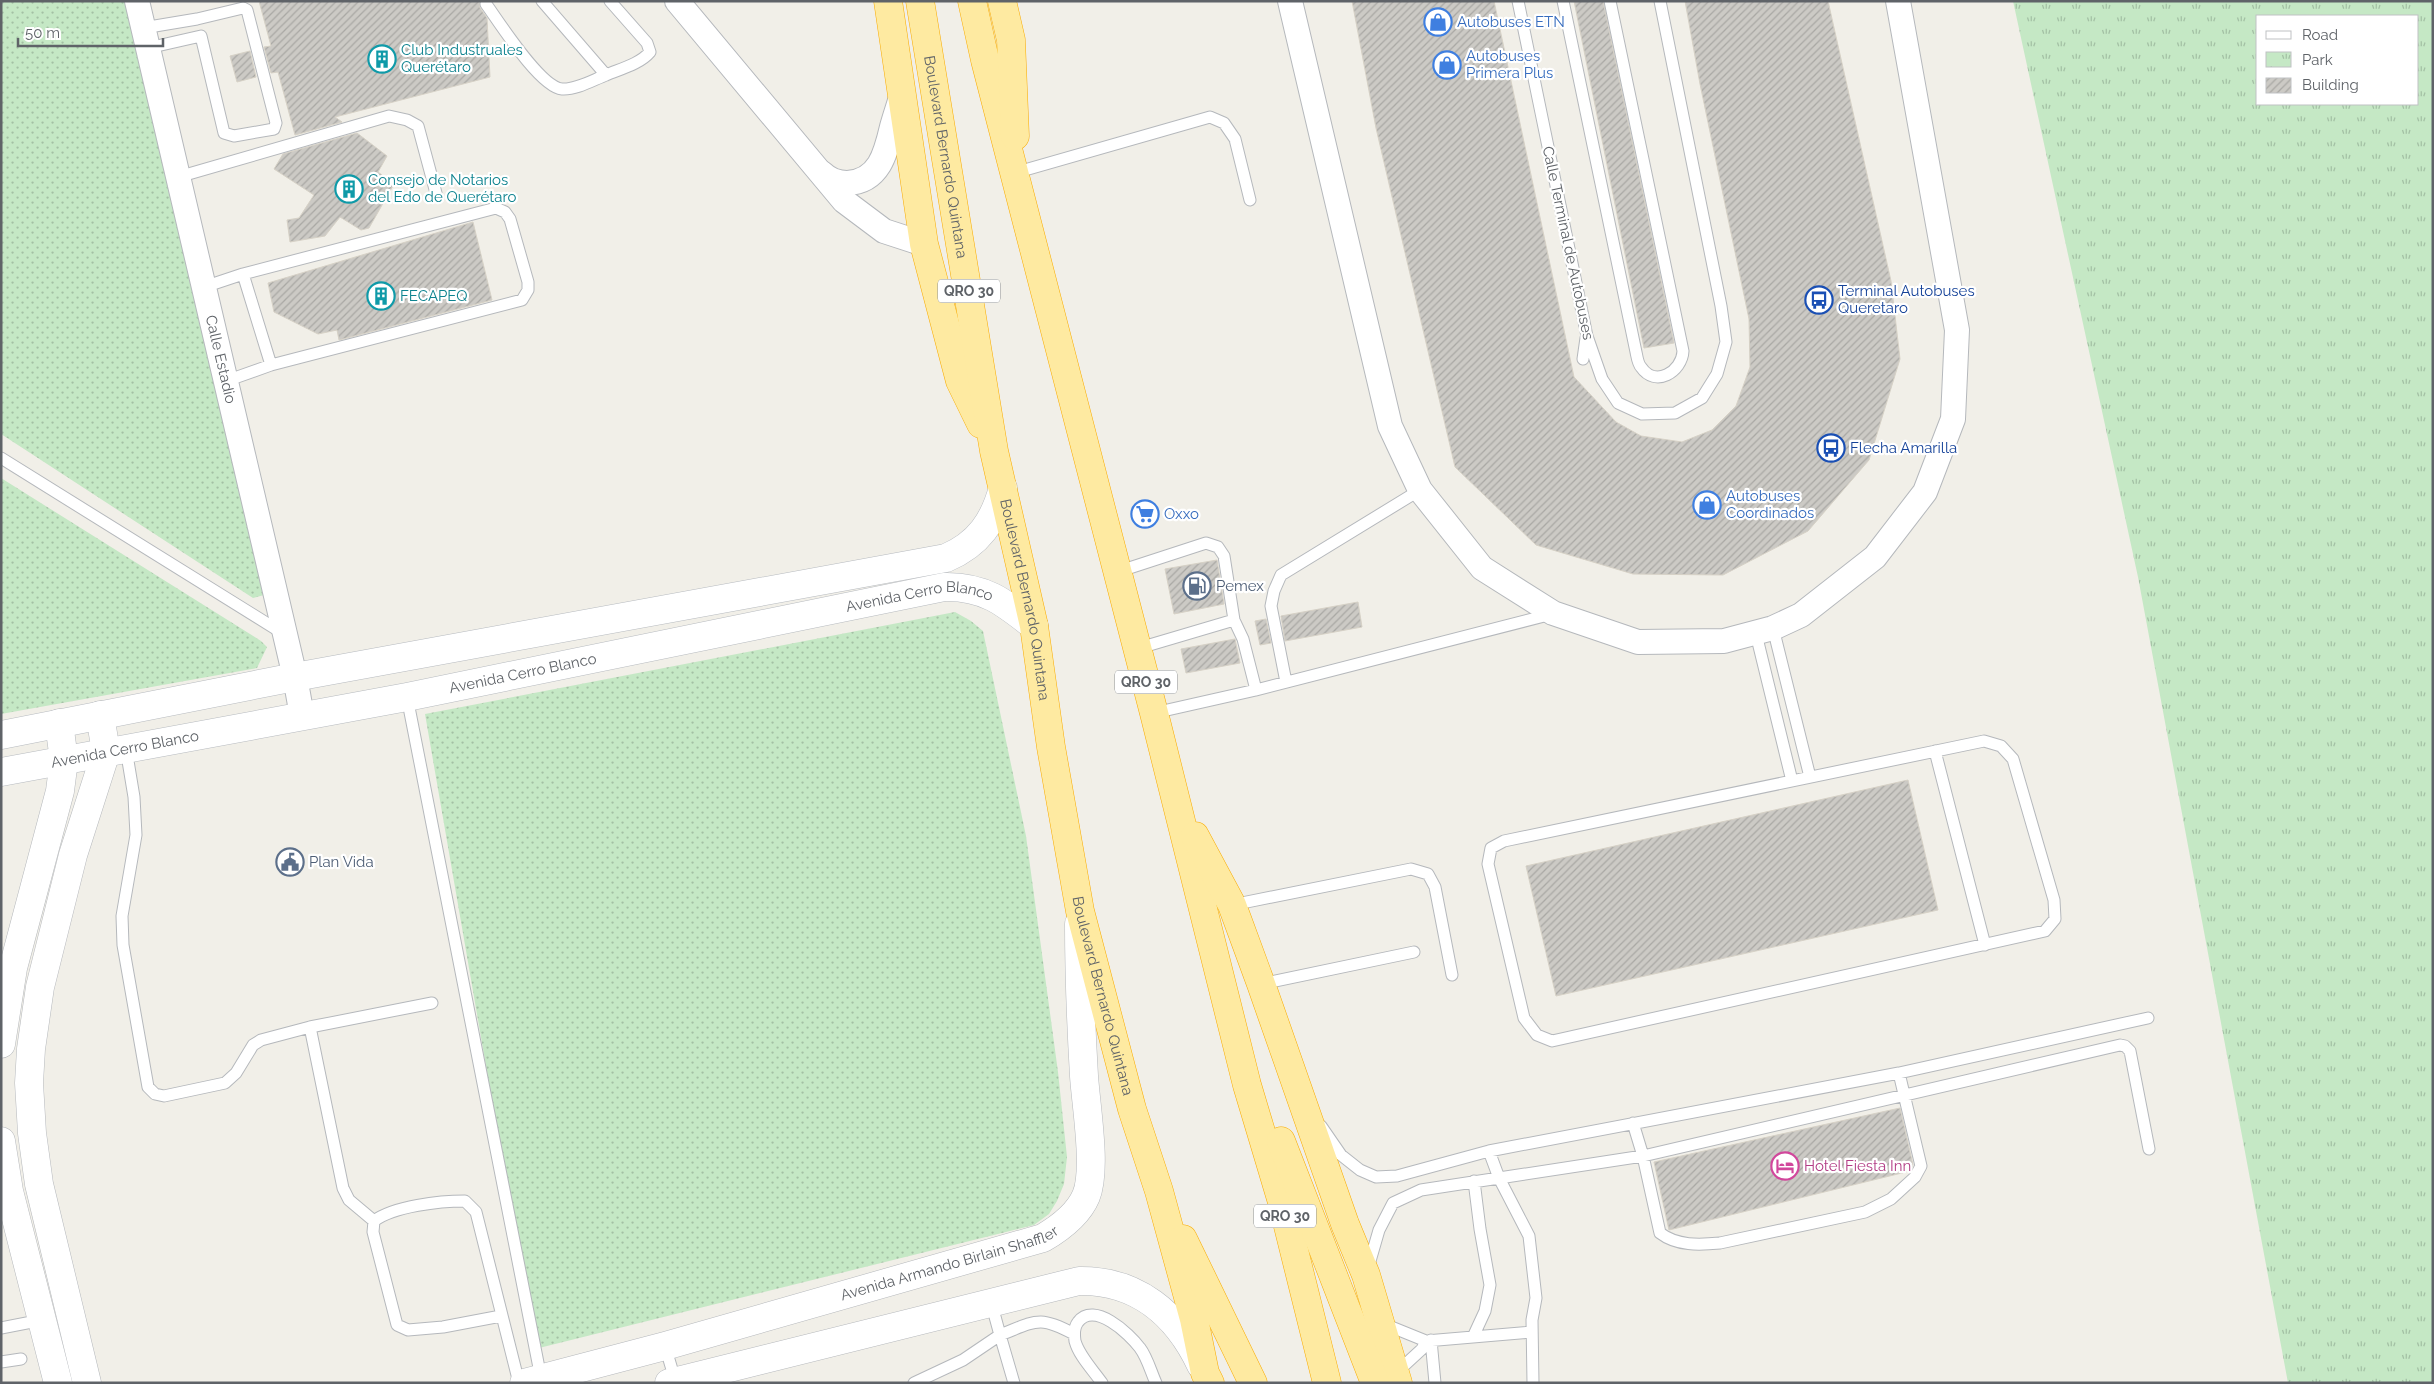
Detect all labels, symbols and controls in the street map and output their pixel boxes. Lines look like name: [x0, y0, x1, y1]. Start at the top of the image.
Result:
shop icon: Autobuses ETN: [1423, 7, 1453, 37]
place label: Autobuses ETN: [1457, 13, 1565, 31]
scale bar: [18, 15, 162, 47]
legend: [2256, 15, 2419, 105]
text: 50 m: [25, 24, 60, 42]
text: Road: [2302, 26, 2338, 44]
place label: Club Industruales Querétaro: [401, 41, 523, 76]
building icon: Club Industruales Querétaro: [367, 44, 397, 74]
place label: Autobuses Primera Plus: [1466, 47, 1553, 82]
shop icon: Autobuses Primera Plus: [1432, 50, 1462, 80]
text: Park: [2302, 51, 2333, 69]
street label: Boulevard Bernardo Quintana: [920, 54, 971, 260]
text: Building: [2302, 76, 2359, 94]
street label: Calle Terminal de Autobuses: [1539, 145, 1597, 341]
place label: Consejo de Notarios del Edo de Querétaro: [368, 171, 516, 206]
building icon: Consejo de Notarios del Edo de Querétaro: [334, 174, 364, 204]
road number: QRO 30: [938, 280, 1000, 302]
building icon: FECAPEQ: [366, 281, 396, 311]
place label: Terminal Autobuses Queretaro: [1838, 282, 1975, 317]
bus stop icon: Terminal Autobuses Queretaro: [1804, 285, 1834, 315]
place label: FECAPEQ: [400, 287, 468, 305]
street label: Calle Estadio: [202, 313, 240, 405]
bus stop icon: Flecha Amarilla: [1816, 433, 1846, 463]
place label: Flecha Amarilla: [1850, 439, 1957, 457]
place label: Autobuses Coordinados: [1726, 487, 1814, 522]
shop icon: Autobuses Coordinados: [1692, 490, 1722, 520]
street label: Boulevard Bernardo Quintana: [996, 497, 1053, 702]
supermarket icon: Oxxo: [1130, 499, 1160, 529]
place label: Oxxo: [1164, 505, 1199, 523]
fuel station icon: Pemex: [1182, 571, 1212, 601]
place label: Pemex: [1216, 577, 1264, 595]
street label: Avenida Cerro Blanco: [844, 578, 996, 616]
street label: Avenida Cerro Blanco: [447, 649, 598, 697]
road number: QRO 30: [1115, 670, 1177, 694]
street label: Avenida Cerro Blanco: [50, 727, 200, 772]
public building icon: Plan Vida: [275, 847, 305, 877]
place label: Plan Vida: [309, 853, 374, 871]
street label: Boulevard Bernardo Quintana: [1069, 895, 1137, 1097]
hotel icon: Hotel Fiesta Inn: [1770, 1151, 1800, 1181]
place label: Hotel Fiesta Inn: [1804, 1157, 1911, 1175]
road number: QRO 30: [1254, 1204, 1316, 1228]
street label: Avenida Armando Birlain Shaffler: [839, 1221, 1062, 1304]

